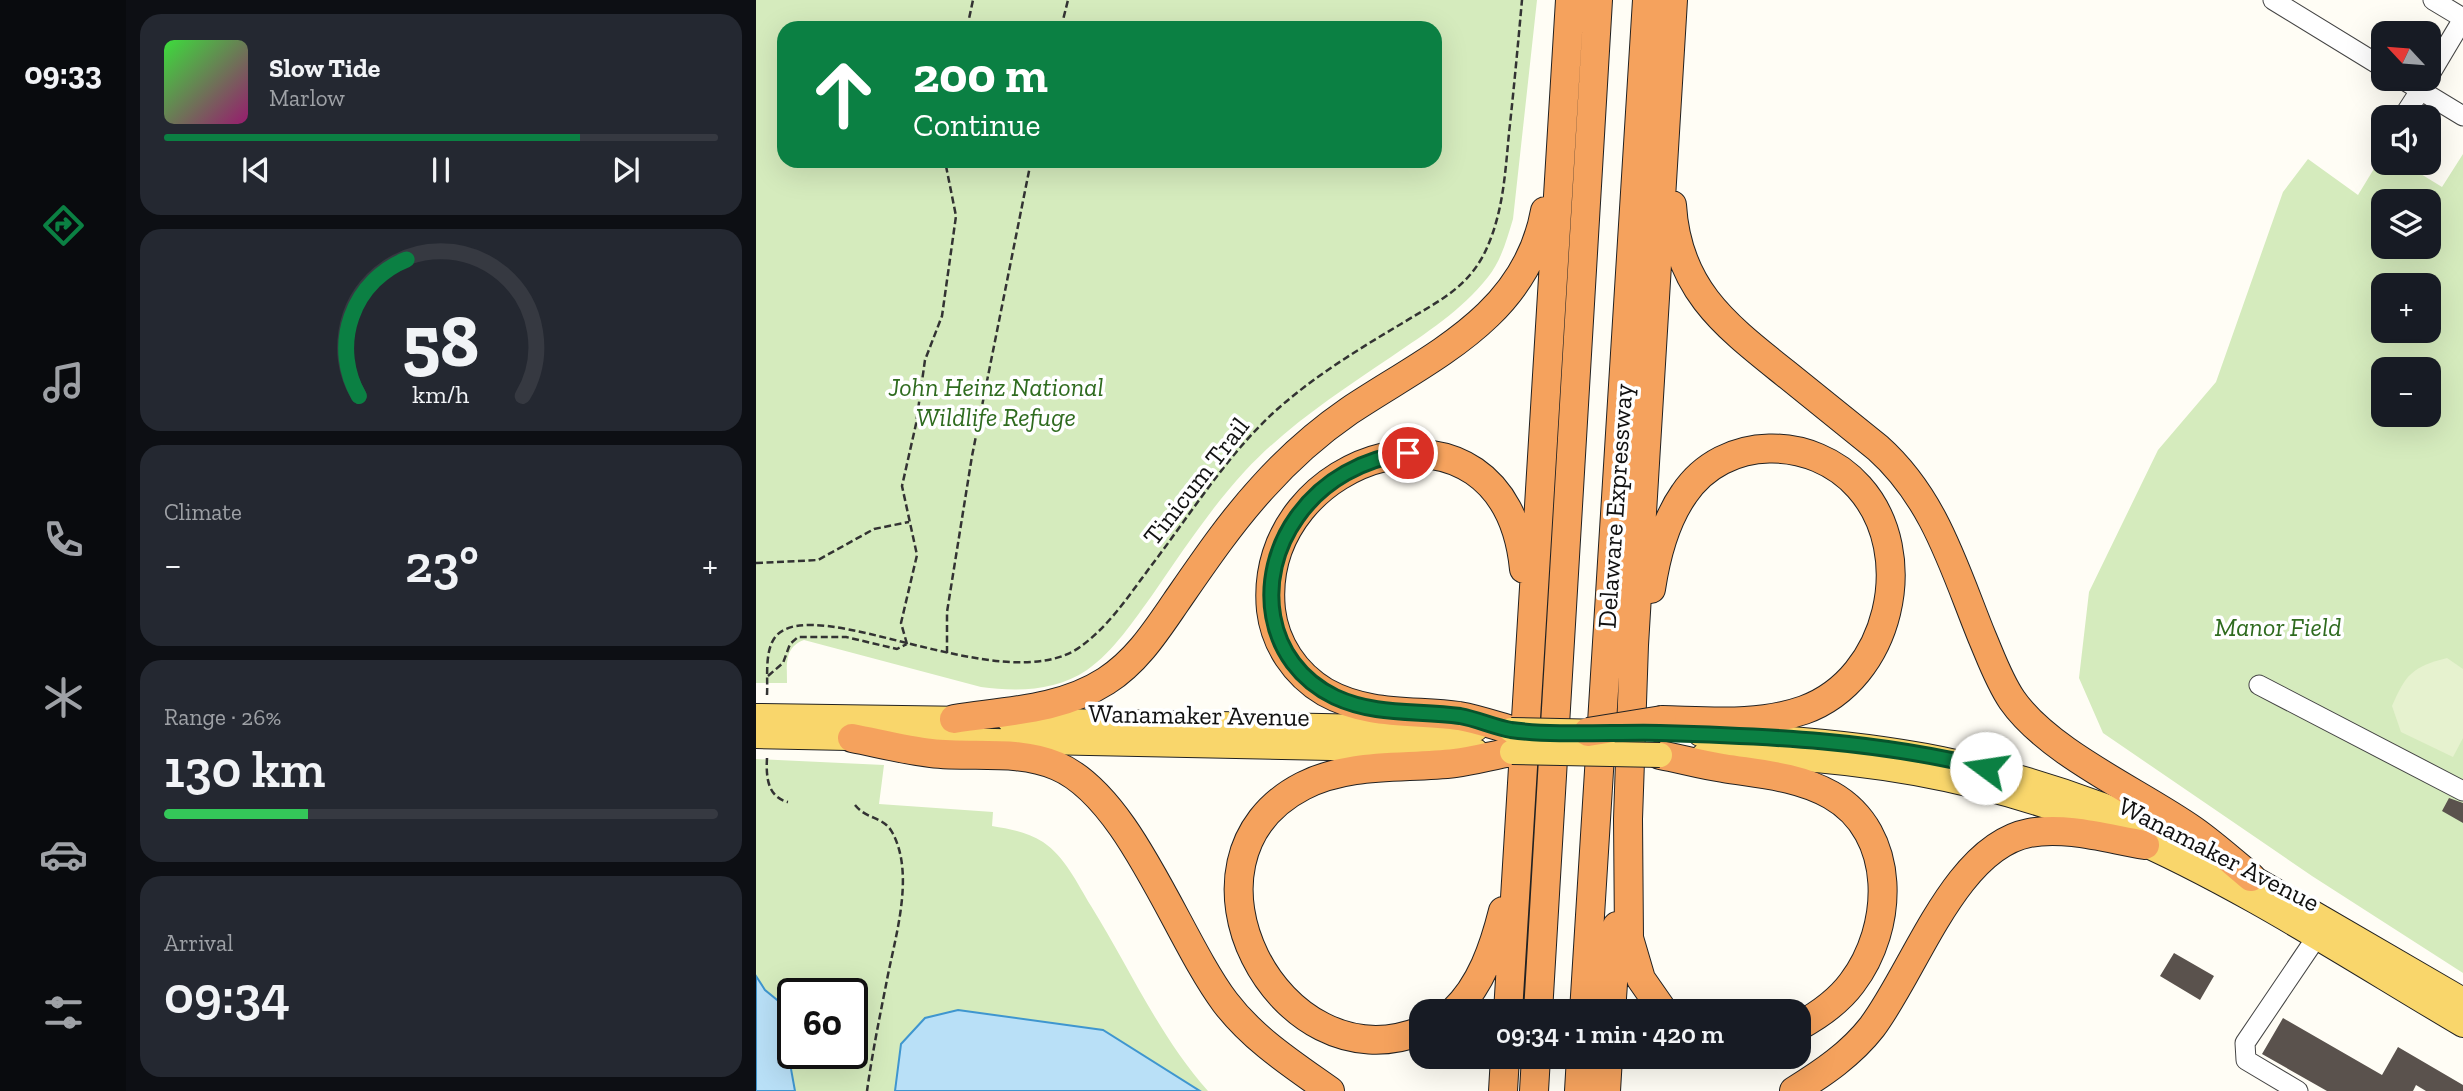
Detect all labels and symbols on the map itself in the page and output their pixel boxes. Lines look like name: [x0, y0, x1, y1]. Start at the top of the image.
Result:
north arrow: [2371, 21, 2441, 91]
park label: John Heinz National Wildlife Refuge: [887, 371, 1104, 433]
street label: Delaware Expressway: [1590, 382, 1640, 629]
street label: Tinicum Trail: [1136, 411, 1256, 551]
pin: [1378, 423, 1438, 483]
park label: Manor Field: [2215, 611, 2341, 643]
street label: Wanamaker Avenue: [1088, 697, 1310, 733]
position arrow: [1949, 731, 2023, 805]
street label: Wanamaker Avenue: [2113, 789, 2325, 919]
speed limit sign: 60: [777, 978, 868, 1069]

